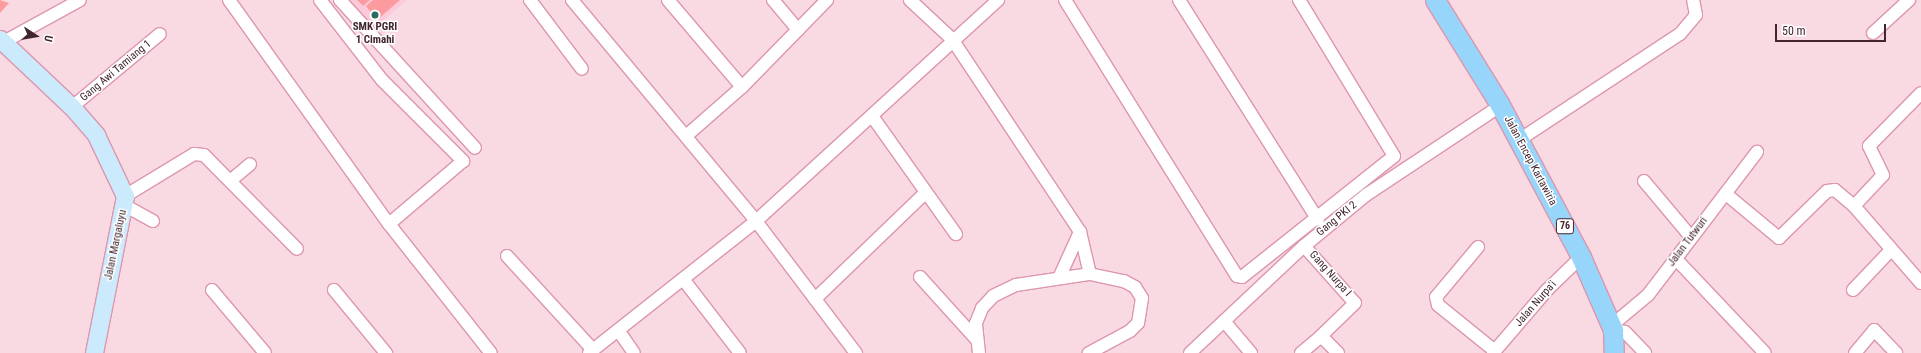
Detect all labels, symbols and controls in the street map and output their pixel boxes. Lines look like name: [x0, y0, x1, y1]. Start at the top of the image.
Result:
marker: SMK PGRI 1 Cimahi: [370, 10, 380, 20]
north arrow: [16, 16, 56, 56]
scale bar: [1777, 16, 1888, 42]
place label: SMK PGRI 1 Cimahi: [353, 21, 397, 47]
text: 50 m: [1782, 24, 1806, 38]
text: U: [41, 34, 55, 43]
street label: Gang Awi Tamiang 1: [78, 37, 154, 105]
street label: Jalan Encep Kartawiria: [1501, 114, 1559, 208]
street label: Gang PKI 2: [1314, 199, 1360, 239]
street label: Jalan Margaluyu: [102, 209, 130, 281]
street label: Jalan Tutwuri: [1665, 215, 1711, 269]
road number: 76: [1555, 218, 1575, 234]
street label: Gang Nurpa I: [1306, 249, 1354, 299]
street label: Jalan Nurpa'i: [1512, 278, 1560, 330]

